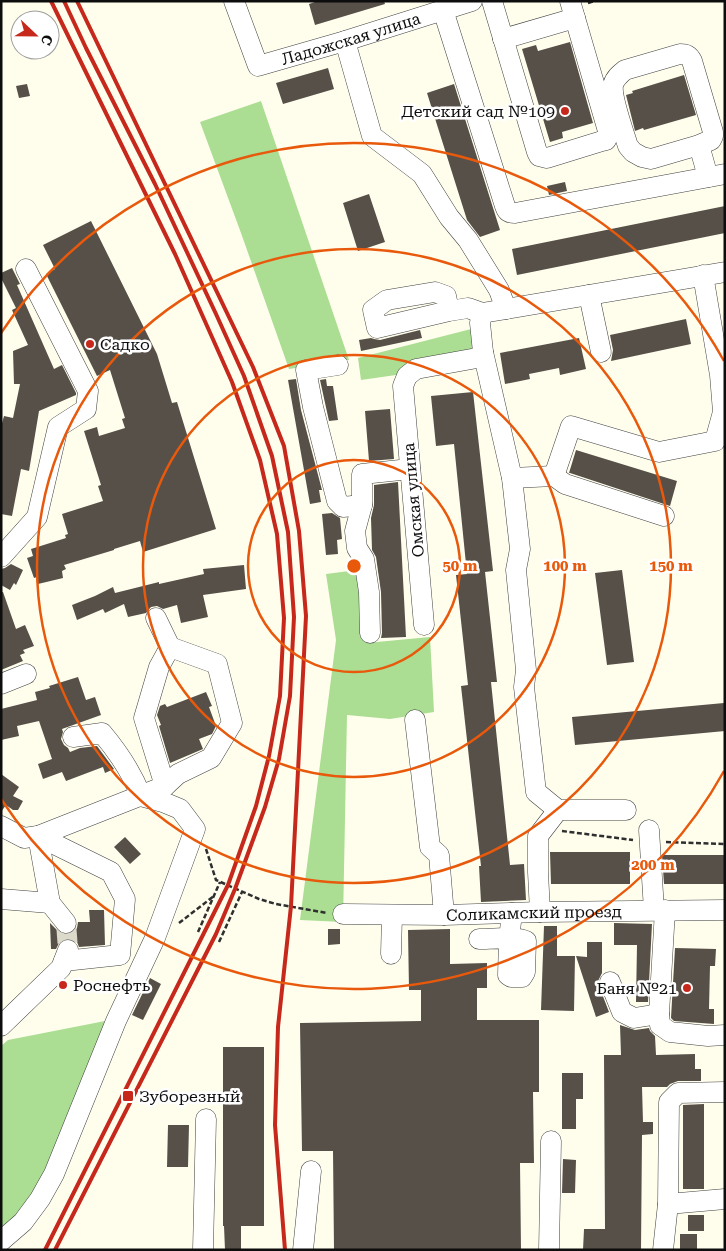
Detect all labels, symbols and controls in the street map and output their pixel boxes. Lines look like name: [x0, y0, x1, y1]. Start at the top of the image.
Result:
street label: Ладожская улица: [279, 9, 423, 69]
north arrow: [10, 10, 60, 60]
text: С: [38, 32, 56, 48]
place label: Детский сад №109: [401, 102, 555, 121]
marker: Детский сад №109: [559, 105, 571, 117]
place label: Садко: [100, 335, 150, 354]
marker: Садко: [84, 338, 96, 350]
street label: Омская улица: [399, 442, 428, 558]
centre of rings: [345, 557, 363, 575]
text: 50 m: [442, 557, 478, 575]
text: 100 m: [543, 557, 587, 575]
text: 150 m: [649, 557, 693, 575]
text: 200 m: [631, 856, 675, 874]
street label: Соликамский проезд: [446, 902, 622, 925]
place label: Роснефть: [73, 976, 151, 995]
marker: Роснефть: [57, 979, 69, 991]
place label: Баня №21: [596, 979, 677, 998]
marker: Баня №21: [681, 982, 693, 994]
place label: Зуборезный: [139, 1087, 241, 1106]
marker: Зуборезный: [121, 1089, 135, 1103]

